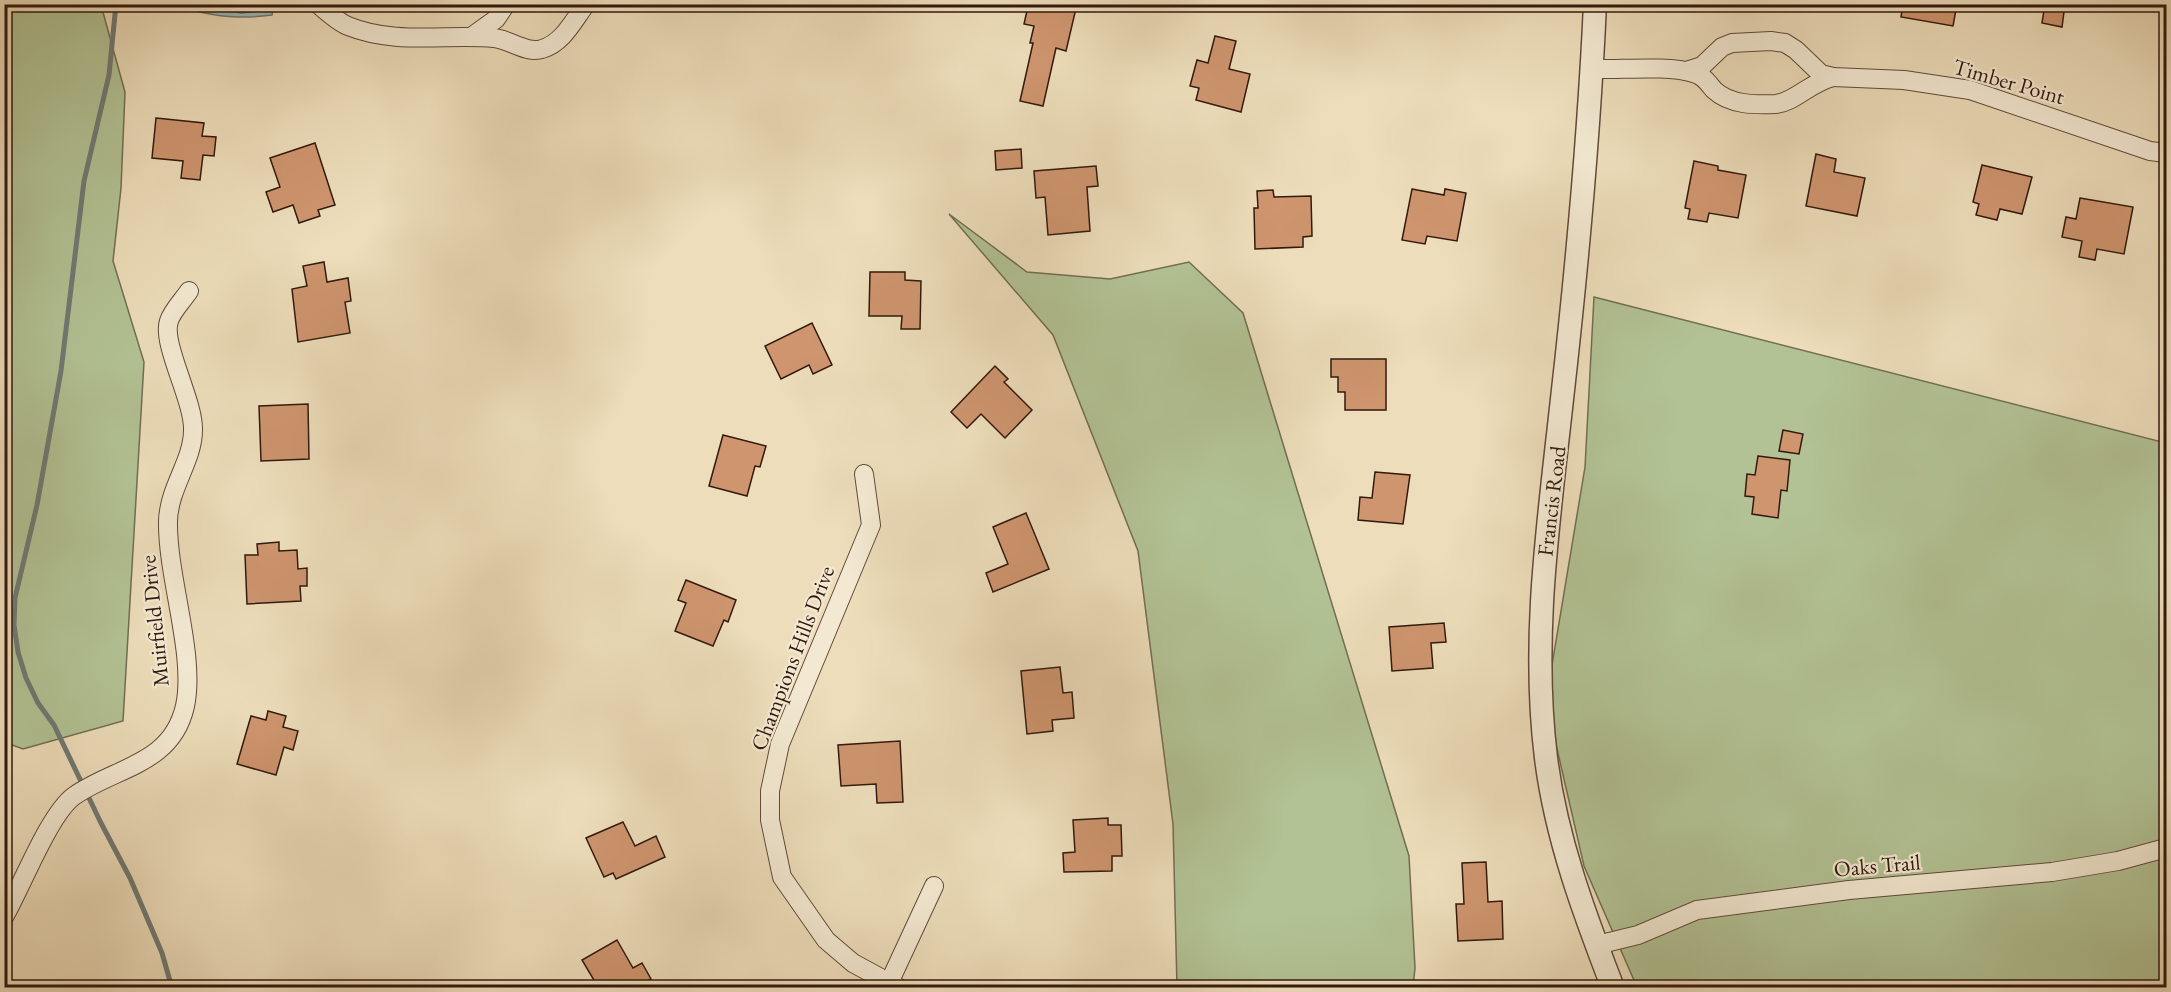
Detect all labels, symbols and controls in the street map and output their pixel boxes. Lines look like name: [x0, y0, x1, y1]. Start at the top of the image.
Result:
street label: Timber Point: [1950, 52, 2068, 111]
street label: Francis Road: [1530, 443, 1573, 558]
street label: Muirfield Drive: [133, 553, 176, 688]
street label: Champions Hills Drive: [744, 561, 841, 755]
street label: Oaks Trail: [1833, 847, 1922, 884]

